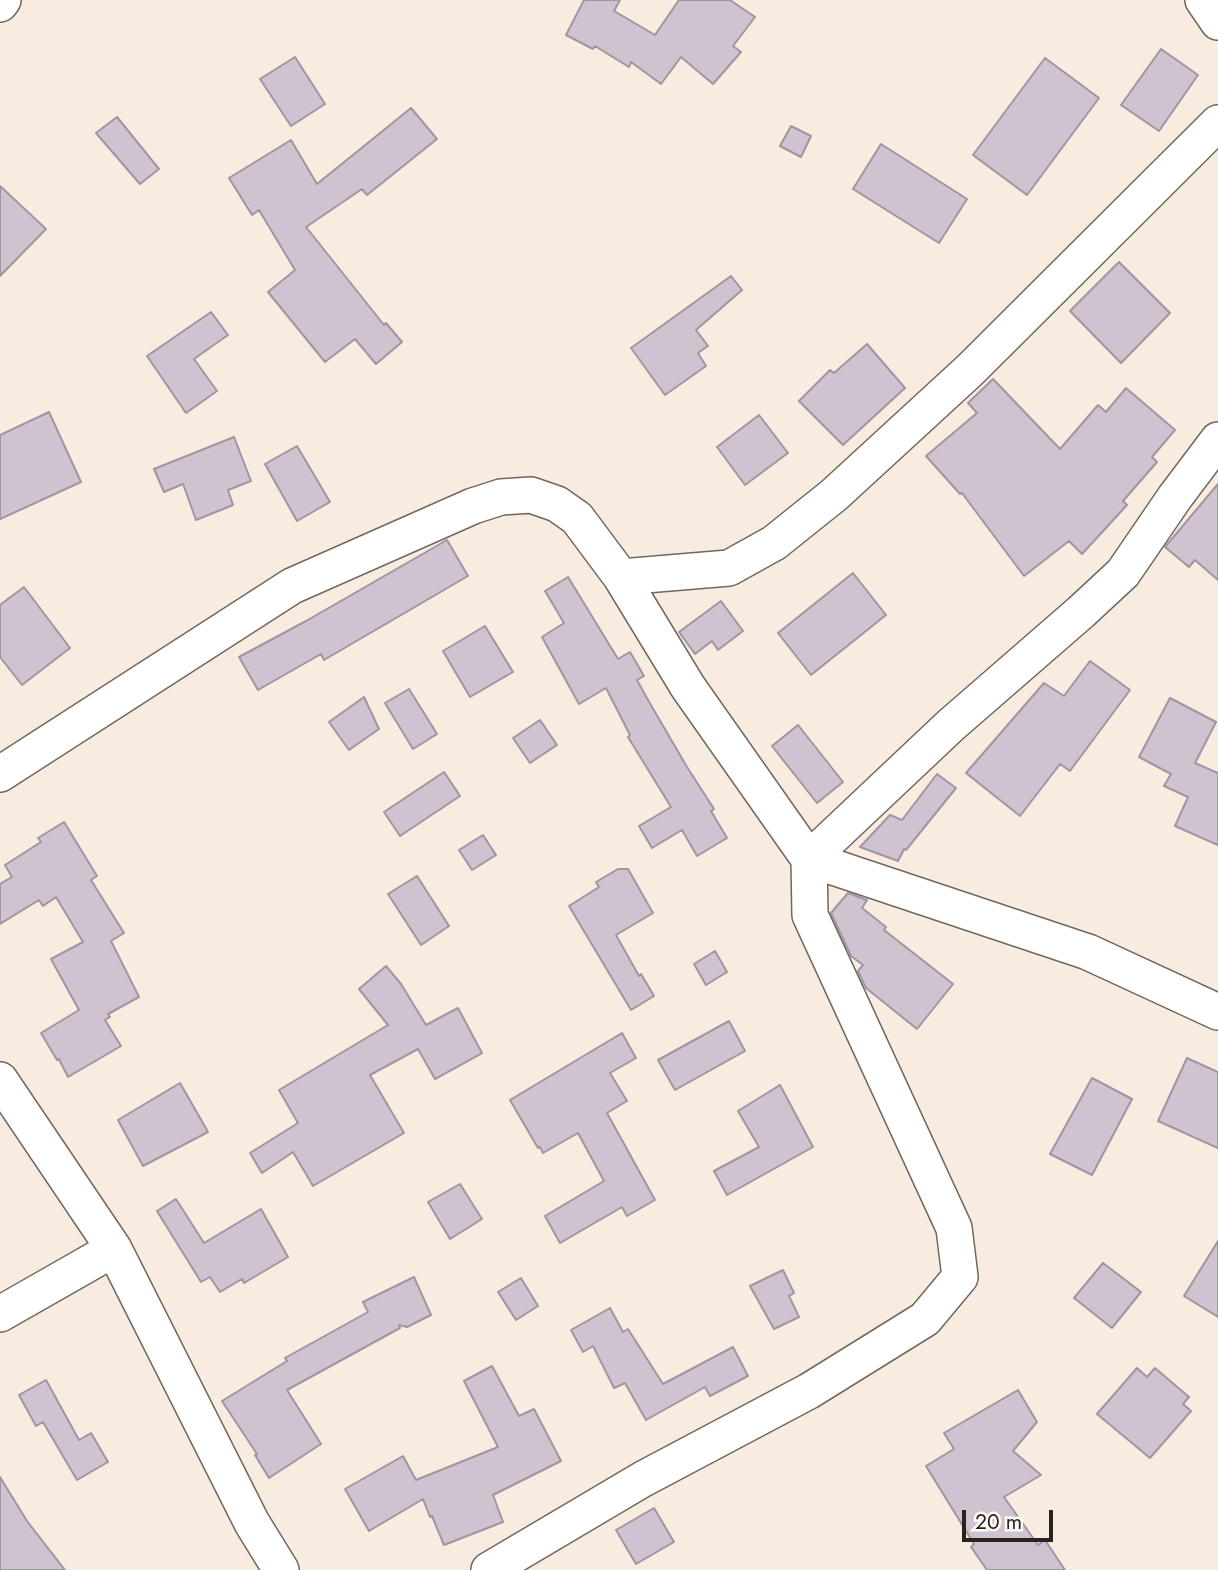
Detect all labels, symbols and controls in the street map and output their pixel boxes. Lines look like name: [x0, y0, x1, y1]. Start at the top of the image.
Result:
scale bar: [966, 1496, 1057, 1540]
text: 20 m: [975, 1507, 1022, 1537]

